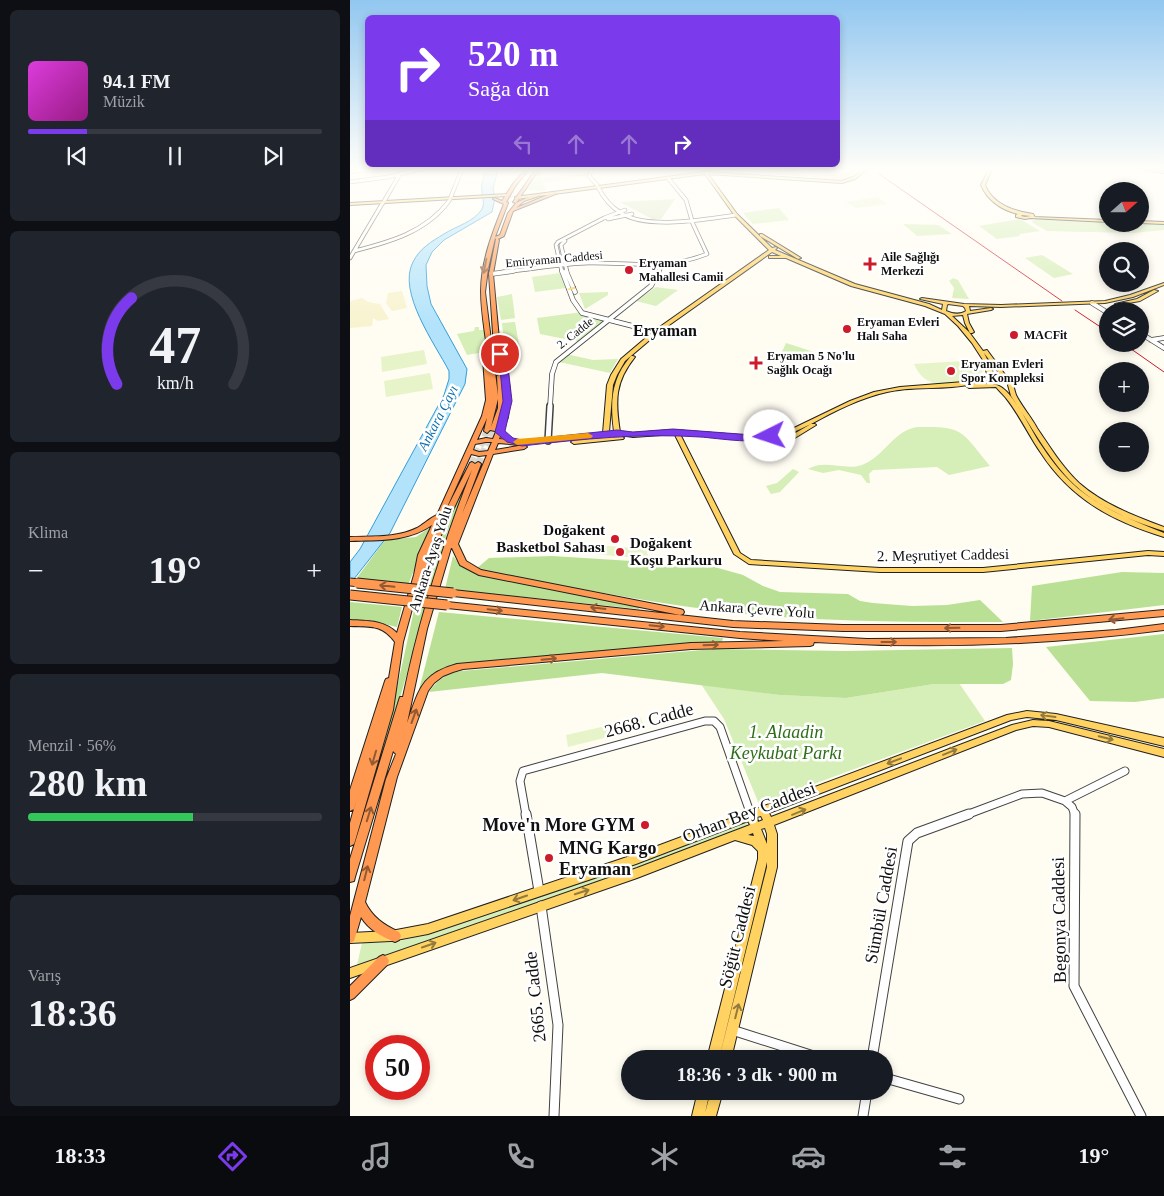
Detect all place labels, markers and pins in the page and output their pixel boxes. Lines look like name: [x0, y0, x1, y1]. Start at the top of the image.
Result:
place label: Aile Sağlığı Merkezi: [881, 250, 940, 278]
place label: Eryaman Mahallesi Camii: [639, 256, 724, 284]
marker: Aile Sağlığı Merkezi: [863, 257, 877, 271]
marker: Eryaman Mahallesi Camii: [623, 264, 635, 276]
place label: Eryaman Evleri Halı Saha: [857, 315, 940, 343]
marker: Eryaman Evleri Halı Saha: [841, 323, 853, 335]
place label: MACFit: [1024, 328, 1067, 342]
marker: MACFit: [1008, 329, 1020, 341]
pin: [479, 333, 521, 375]
place label: Eryaman 5 No'lu Sağlık Ocağı: [767, 349, 855, 377]
marker: Eryaman 5 No'lu Sağlık Ocağı: [749, 356, 763, 370]
place label: Eryaman Evleri Spor Kompleksi: [961, 357, 1044, 385]
marker: Eryaman Evleri Spor Kompleksi: [945, 365, 957, 377]
place label: Doğakent Basketbol Sahası: [496, 522, 605, 555]
marker: Doğakent Basketbol Sahası: [609, 533, 621, 545]
place label: Doğakent Koşu Parkuru: [630, 535, 722, 568]
marker: Doğakent Koşu Parkuru: [614, 546, 626, 558]
place label: Move'n More GYM: [482, 815, 635, 835]
marker: Move'n More GYM: [639, 819, 651, 831]
place label: MNG Kargo Eryaman: [559, 838, 656, 879]
marker: MNG Kargo Eryaman: [543, 852, 555, 864]

